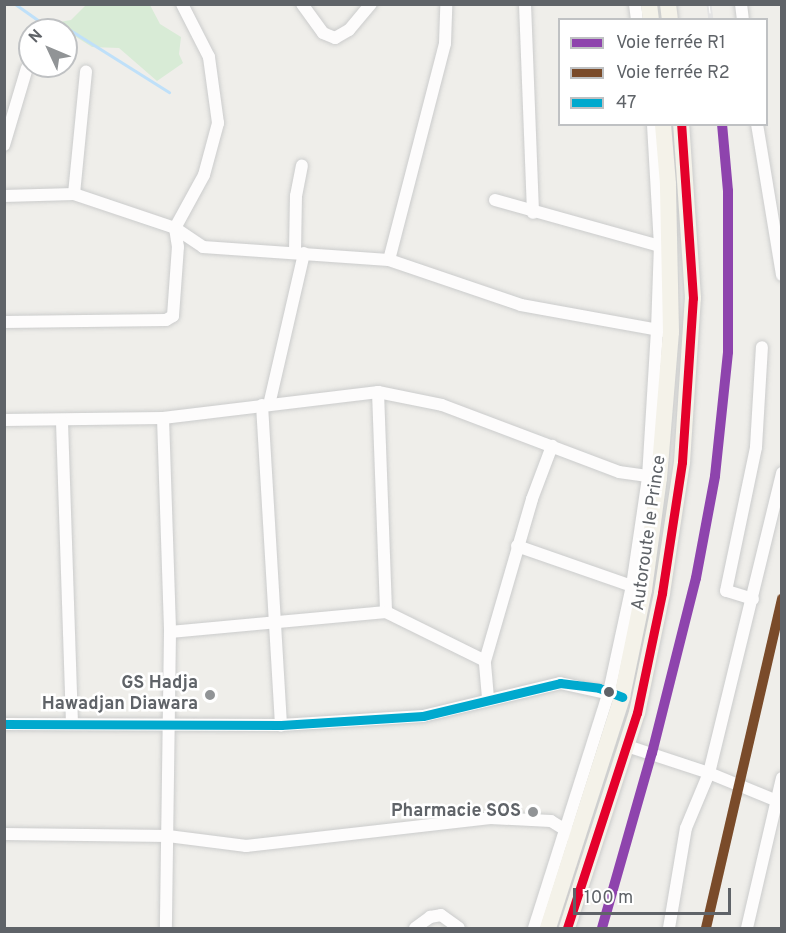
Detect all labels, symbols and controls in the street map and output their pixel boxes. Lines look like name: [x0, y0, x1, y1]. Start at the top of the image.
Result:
north arrow: [18, 18, 78, 78]
legend: [558, 18, 768, 126]
text: N: [25, 26, 48, 48]
text: Voie ferrée R1: [616, 32, 726, 55]
text: Voie ferrée R2: [616, 62, 730, 85]
text: 47: [616, 92, 636, 115]
street label: Autoroute le Prince: [628, 454, 672, 612]
place label: GS Hadja Hawadjan Diawara: [42, 674, 198, 716]
unlabelled marker: [603, 686, 615, 698]
marker: GS Hadja Hawadjan Diawara: [203, 688, 217, 702]
place label: Pharmacie SOS: [391, 801, 521, 823]
marker: Pharmacie SOS: [526, 805, 540, 819]
scale bar: [576, 876, 734, 914]
text: 100 m: [584, 887, 633, 910]

